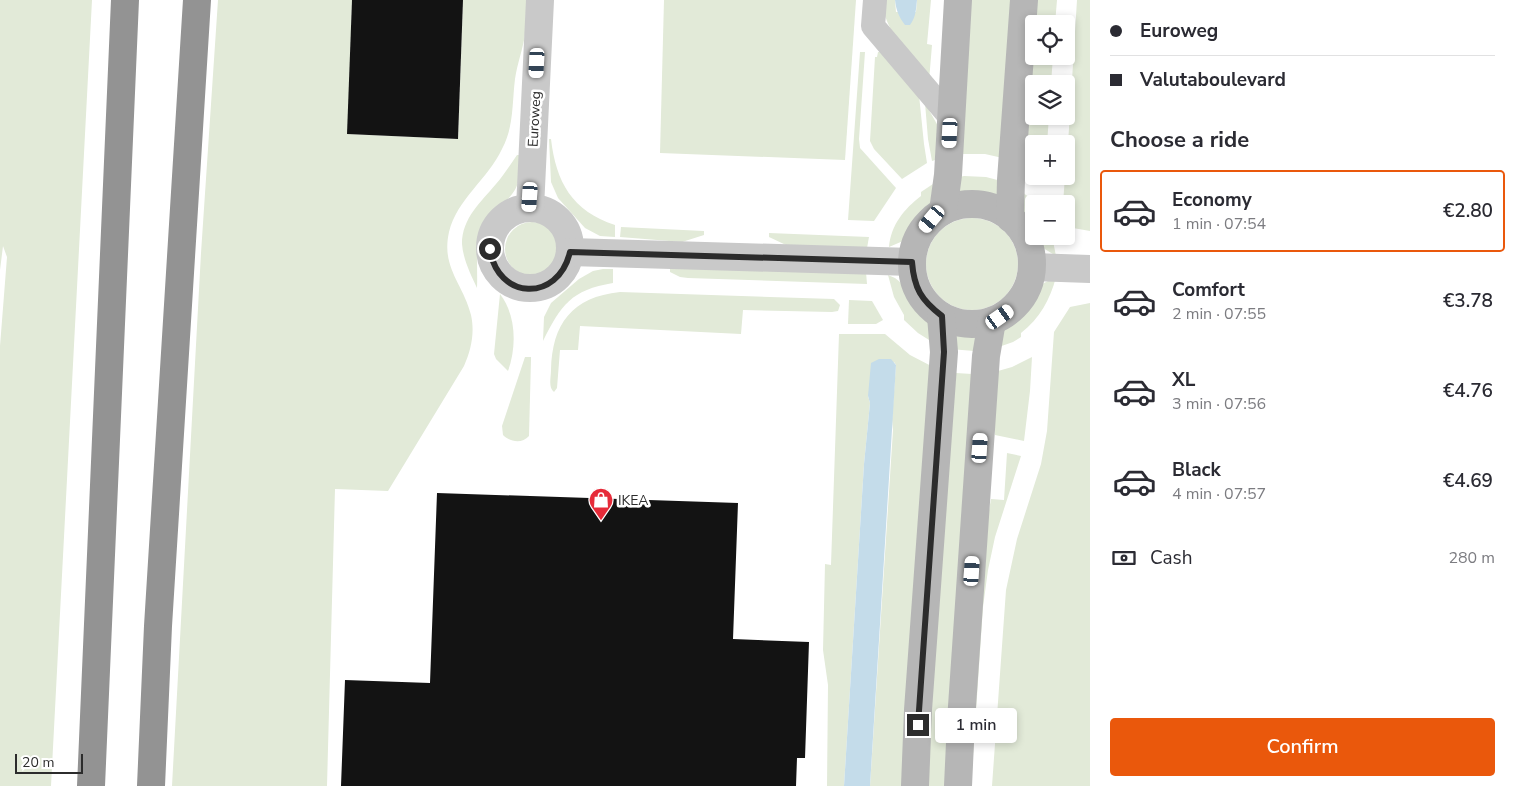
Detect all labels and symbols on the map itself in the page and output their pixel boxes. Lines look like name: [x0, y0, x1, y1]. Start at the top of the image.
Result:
car: [528, 48, 545, 78]
street label: Euroweg: [524, 91, 545, 147]
car: [941, 118, 958, 148]
car: [521, 182, 538, 212]
car: [916, 203, 947, 235]
route start: [479, 238, 501, 260]
car: [983, 302, 1016, 332]
car: [971, 433, 988, 463]
shop icon: IKEA: [588, 487, 614, 521]
place label: IKEA: [618, 491, 649, 510]
car: [963, 556, 980, 586]
callout: 1 min: [936, 708, 1018, 742]
route end: [907, 714, 929, 736]
scale bar: [15, 751, 82, 774]

